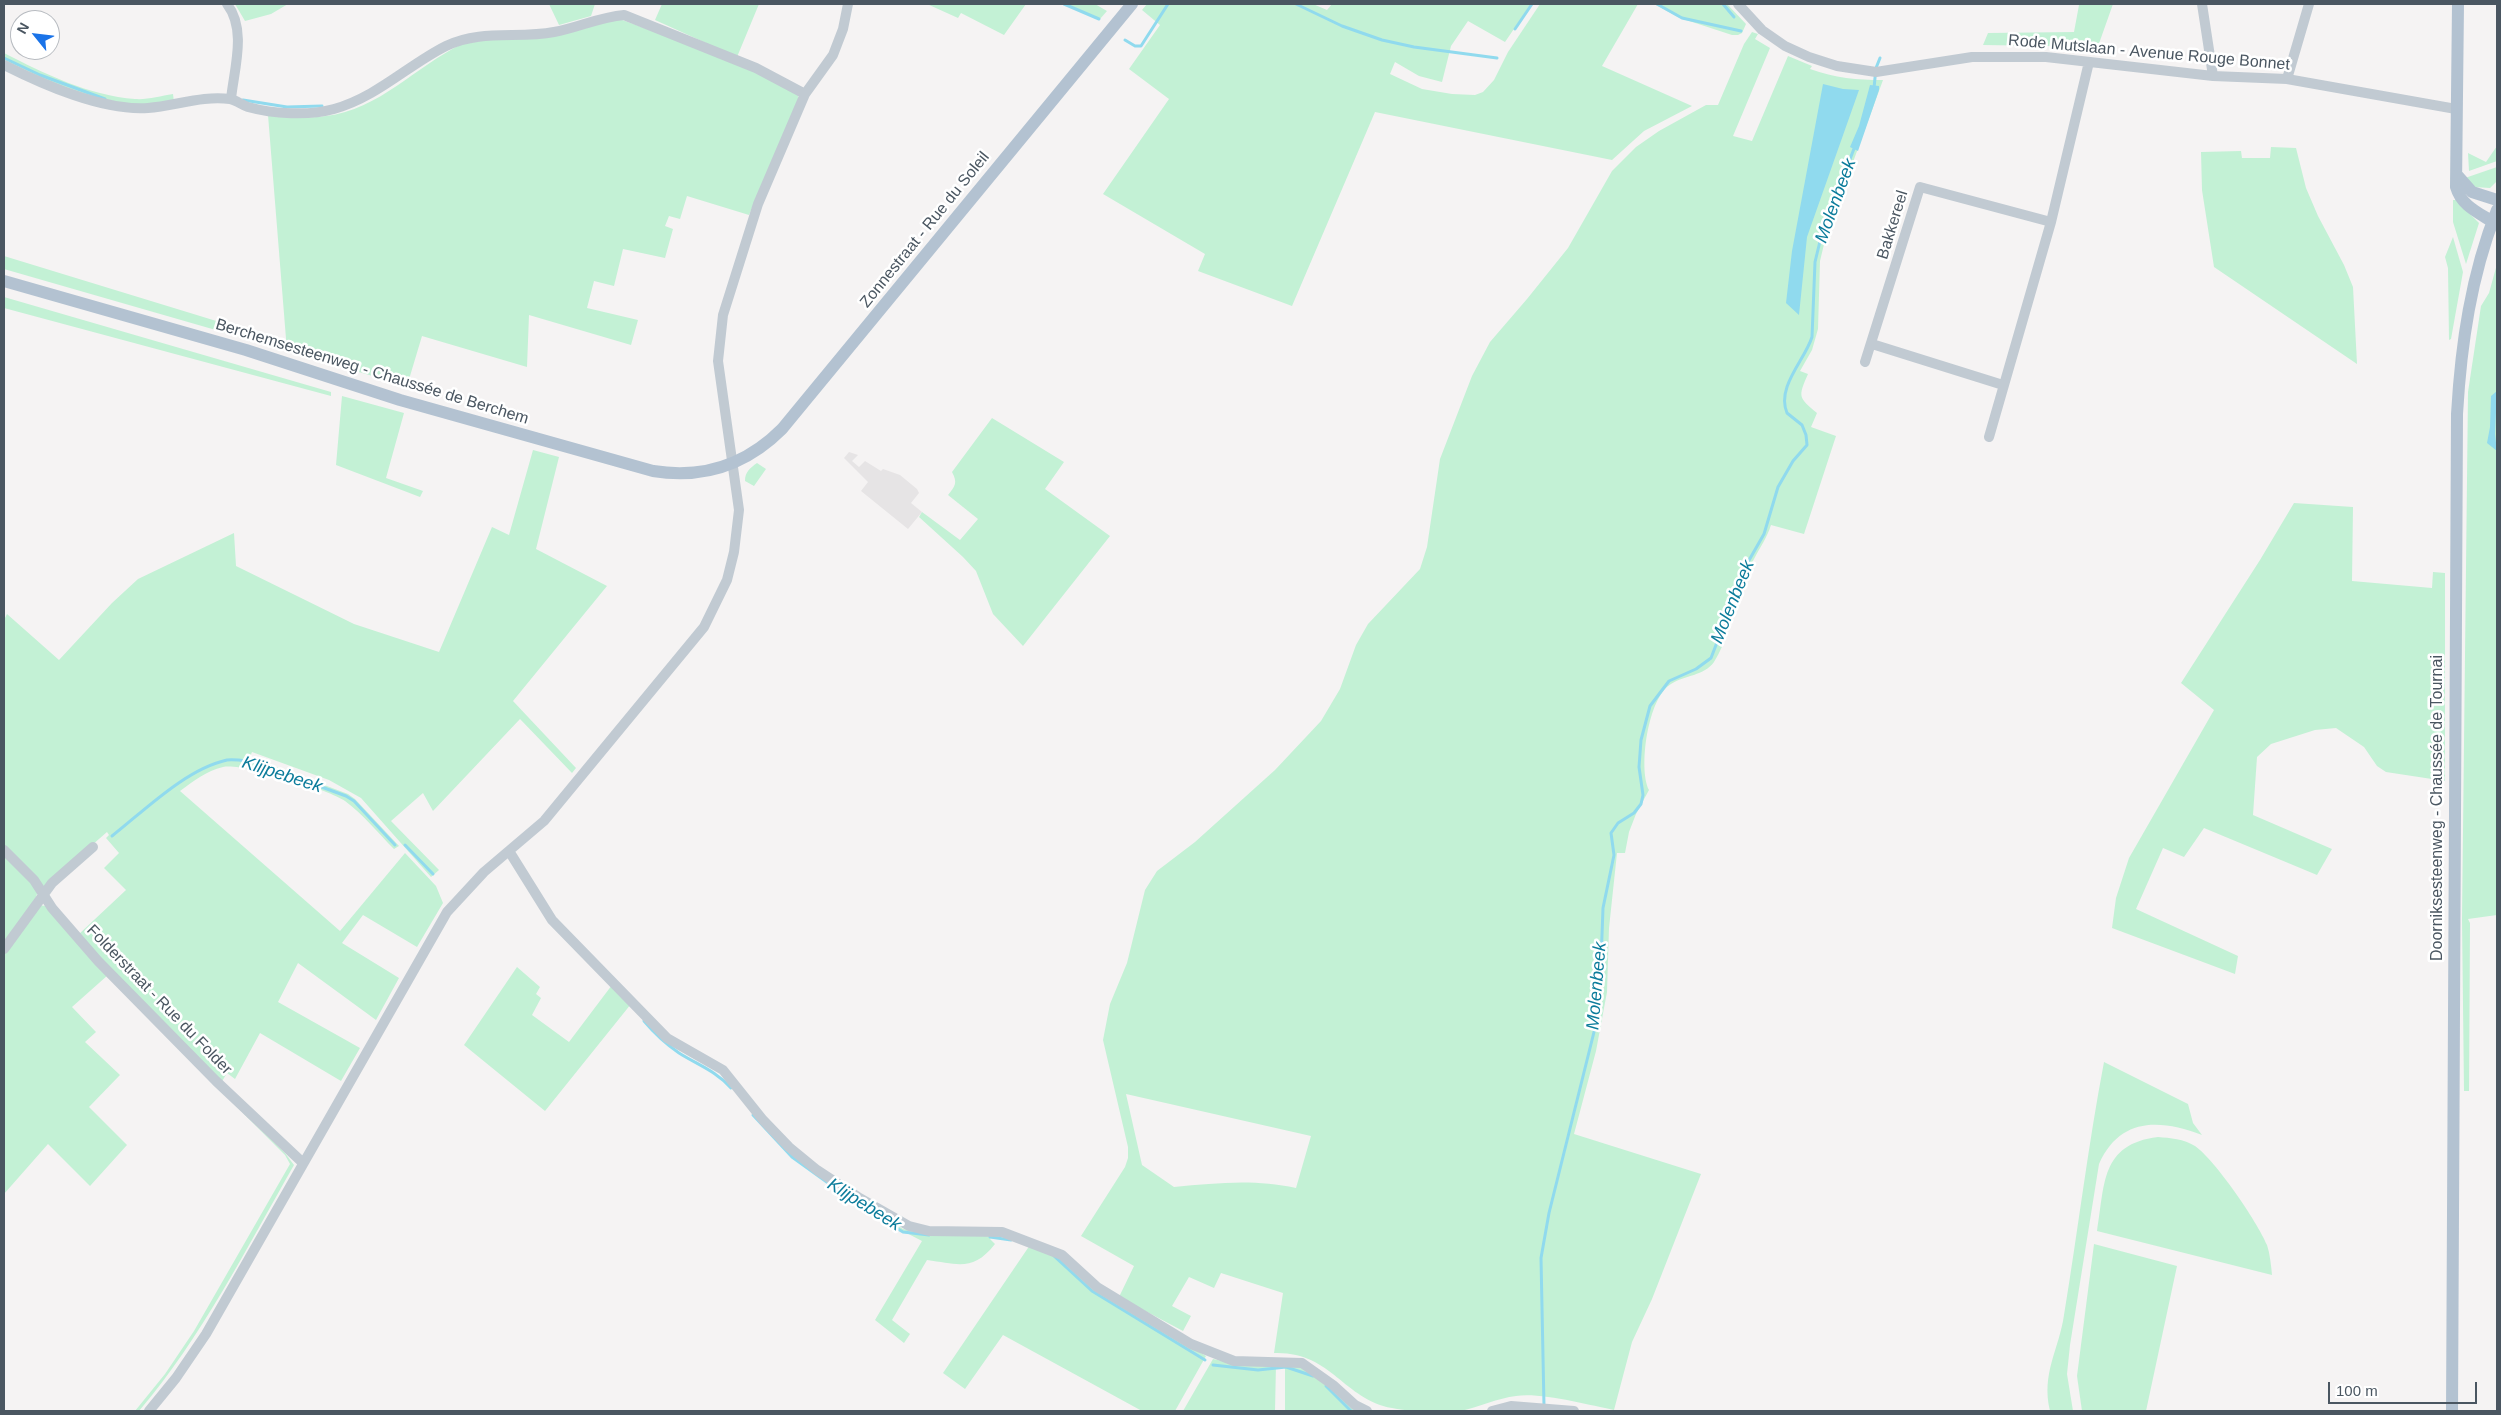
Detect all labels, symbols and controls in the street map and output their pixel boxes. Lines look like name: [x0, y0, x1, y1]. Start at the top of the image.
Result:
north arrow: [10, 10, 60, 60]
text: N: [13, 20, 32, 37]
street label: Rode Mutslaan - Avenue Rouge Bonnet: [2007, 31, 2291, 75]
street label: Zonnestraat - Rue du Soleil: [856, 148, 994, 312]
water label: Molenbeek: [1811, 156, 1861, 246]
street label: Bakkereel: [1873, 188, 1913, 262]
street label: Berchemsesteenweg - Chaussée de Berchem: [213, 315, 531, 429]
water label: Molenbeek: [1706, 557, 1760, 647]
street label: Doorniksesteenweg - Chaussée de Tournai: [2428, 655, 2448, 961]
water label: Klijpebeek: [239, 752, 325, 798]
street label: Folderstraat - Rue du Folder: [82, 921, 236, 1079]
water label: Molenbeek: [1582, 941, 1612, 1031]
water label: Klijpebeek: [823, 1174, 905, 1236]
scale bar: [2331, 1372, 2480, 1404]
text: 100 m: [2336, 1382, 2378, 1399]

